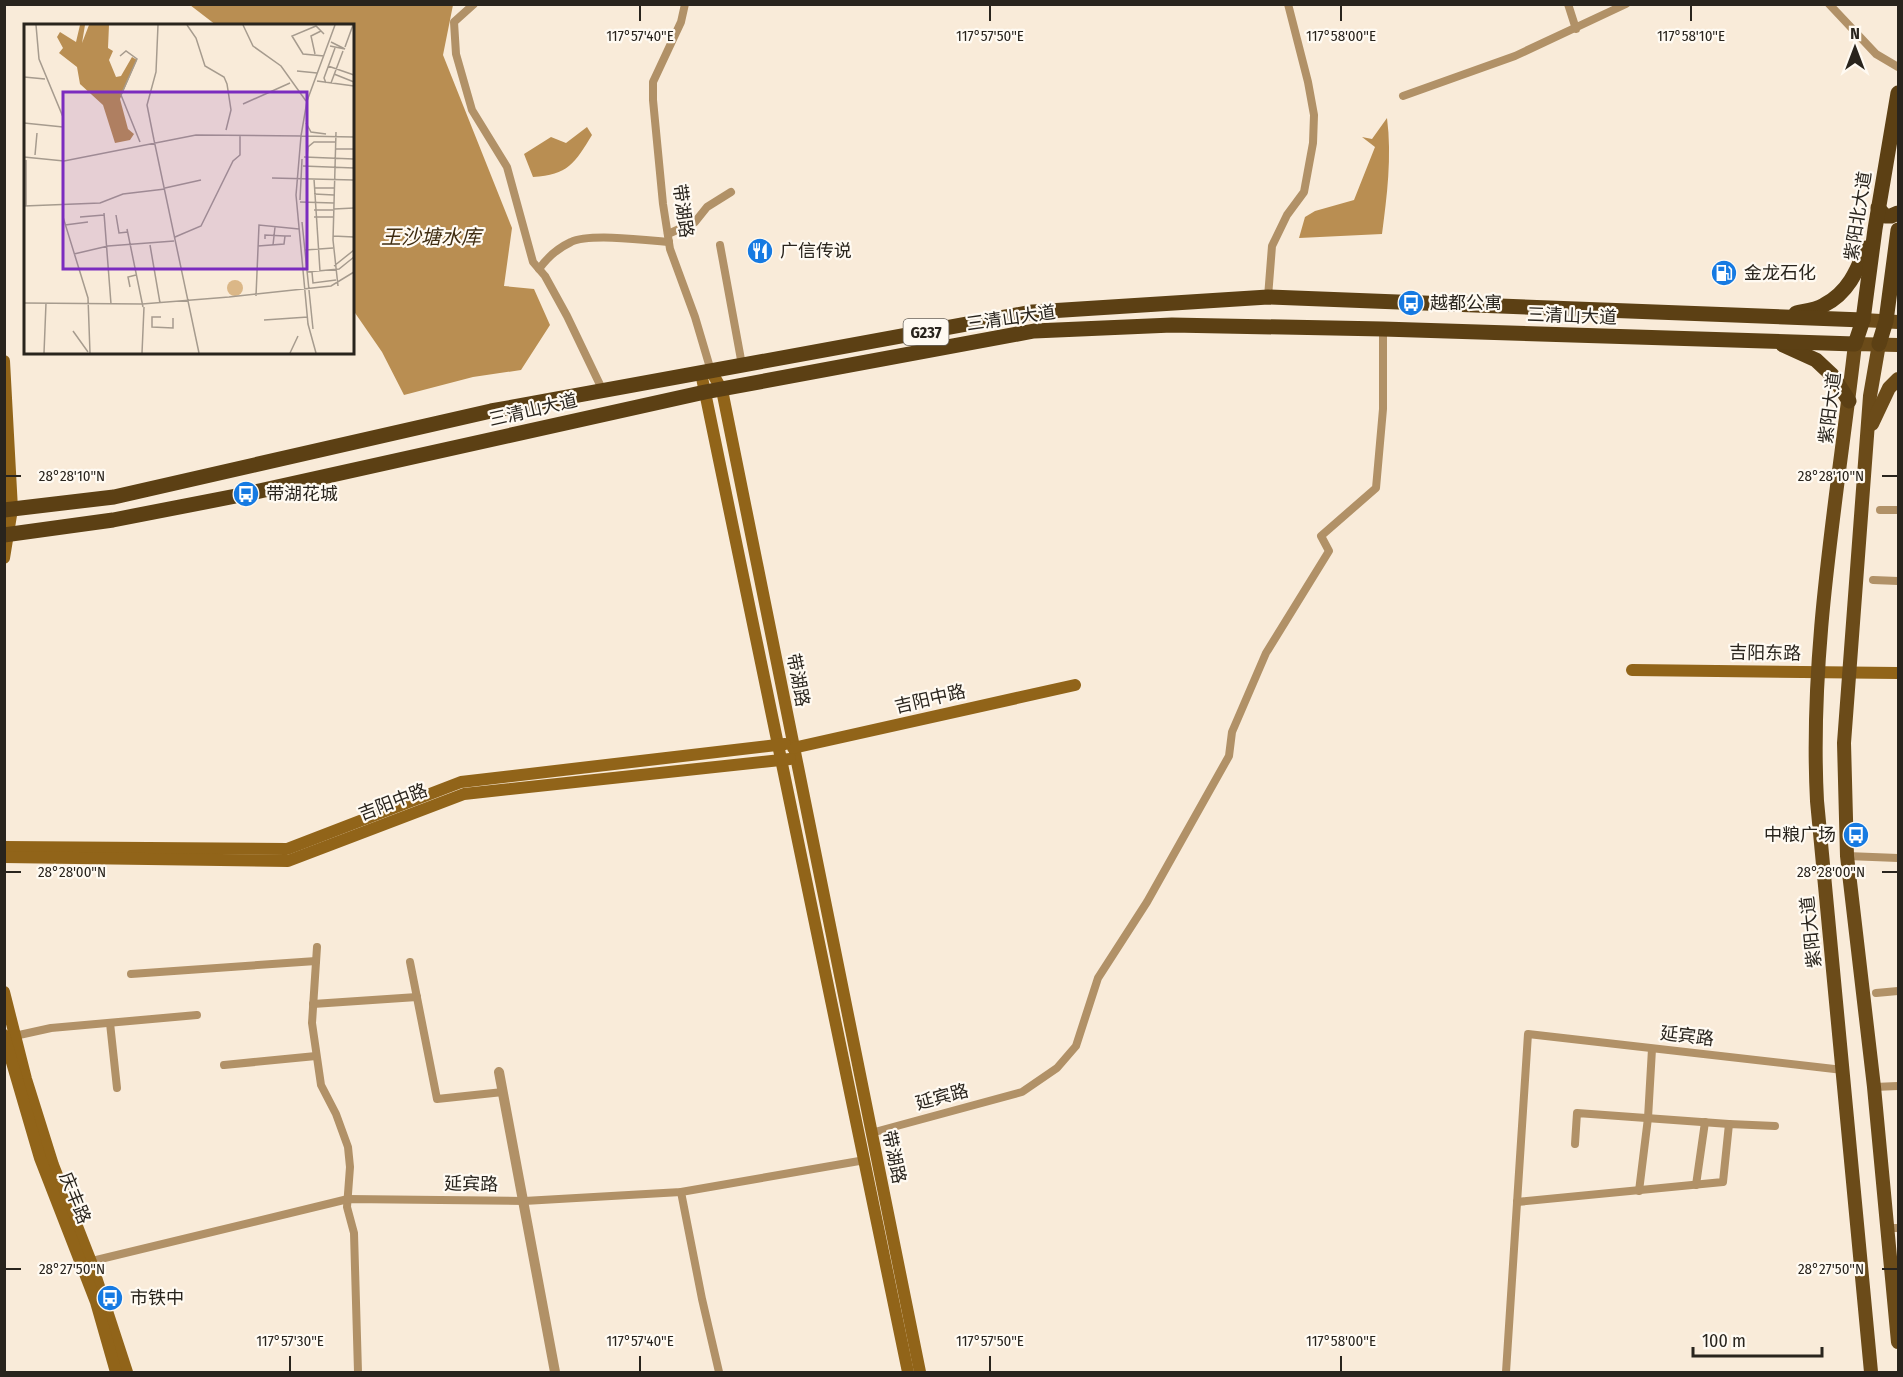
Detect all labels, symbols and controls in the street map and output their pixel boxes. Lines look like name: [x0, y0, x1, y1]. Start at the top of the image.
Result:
north arrow: [1825, 18, 1885, 78]
inset map: [24, 24, 354, 354]
text: N: [1850, 24, 1860, 43]
text: 117°57'40"E: [606, 27, 674, 45]
text: 117°57'50"E: [956, 27, 1024, 45]
text: 117°58'00"E: [1306, 27, 1376, 45]
text: 117°58'10"E: [1657, 27, 1725, 45]
street label: 紫阳北大道: [1840, 170, 1876, 262]
street label: 带湖路: [668, 183, 698, 239]
water label: 王沙塘水库: [381, 225, 484, 249]
restaurant icon: 广信传说: [745, 236, 775, 266]
place label: 广信传说: [780, 240, 852, 262]
fuel station icon: 金龙石化: [1709, 258, 1739, 288]
place label: 金龙石化: [1744, 262, 1816, 284]
bus stop icon: 越都公寓: [1396, 288, 1426, 318]
place label: 越都公寓: [1430, 292, 1502, 314]
street label: 三清山大道: [965, 301, 1057, 335]
street label: 三清山大道: [1527, 303, 1617, 329]
road number: G237: [904, 319, 948, 345]
street label: 紫阳大道: [1815, 371, 1845, 445]
street label: 三清山大道: [487, 389, 579, 431]
text: 28°28'10"N: [39, 467, 105, 485]
text: 28°28'10"N: [1798, 467, 1864, 485]
bus stop icon: 带湖花城: [231, 479, 261, 509]
place label: 带湖花城: [266, 483, 338, 505]
street label: 吉阳东路: [1729, 641, 1801, 665]
street label: 带湖路: [782, 651, 814, 709]
street label: 吉阳中路: [892, 680, 968, 718]
street label: 吉阳中路: [355, 779, 431, 825]
bus stop icon: 中粮广场: [1841, 820, 1871, 850]
place label: 中粮广场: [1764, 824, 1836, 846]
text: 28°28'00"N: [38, 863, 106, 881]
text: 28°28'00"N: [1797, 863, 1865, 881]
street label: 紫阳大道: [1796, 895, 1826, 969]
street label: 延宾路: [1659, 1022, 1715, 1050]
street label: 延宾路: [913, 1079, 971, 1115]
street label: 带湖路: [878, 1128, 910, 1186]
street label: 庆丰路: [55, 1169, 95, 1227]
street label: 延宾路: [444, 1173, 498, 1195]
text: 28°27'50"N: [39, 1260, 105, 1278]
text: 28°27'50"N: [1798, 1260, 1864, 1278]
bus stop icon: 市铁中: [95, 1283, 125, 1313]
place label: 市铁中: [130, 1287, 184, 1309]
scale bar: [1693, 1320, 1822, 1358]
text: 100 m: [1702, 1330, 1746, 1352]
text: 117°57'30"E: [256, 1332, 324, 1350]
text: 117°57'40"E: [606, 1332, 674, 1350]
text: 117°57'50"E: [956, 1332, 1024, 1350]
text: 117°58'00"E: [1306, 1332, 1376, 1350]

